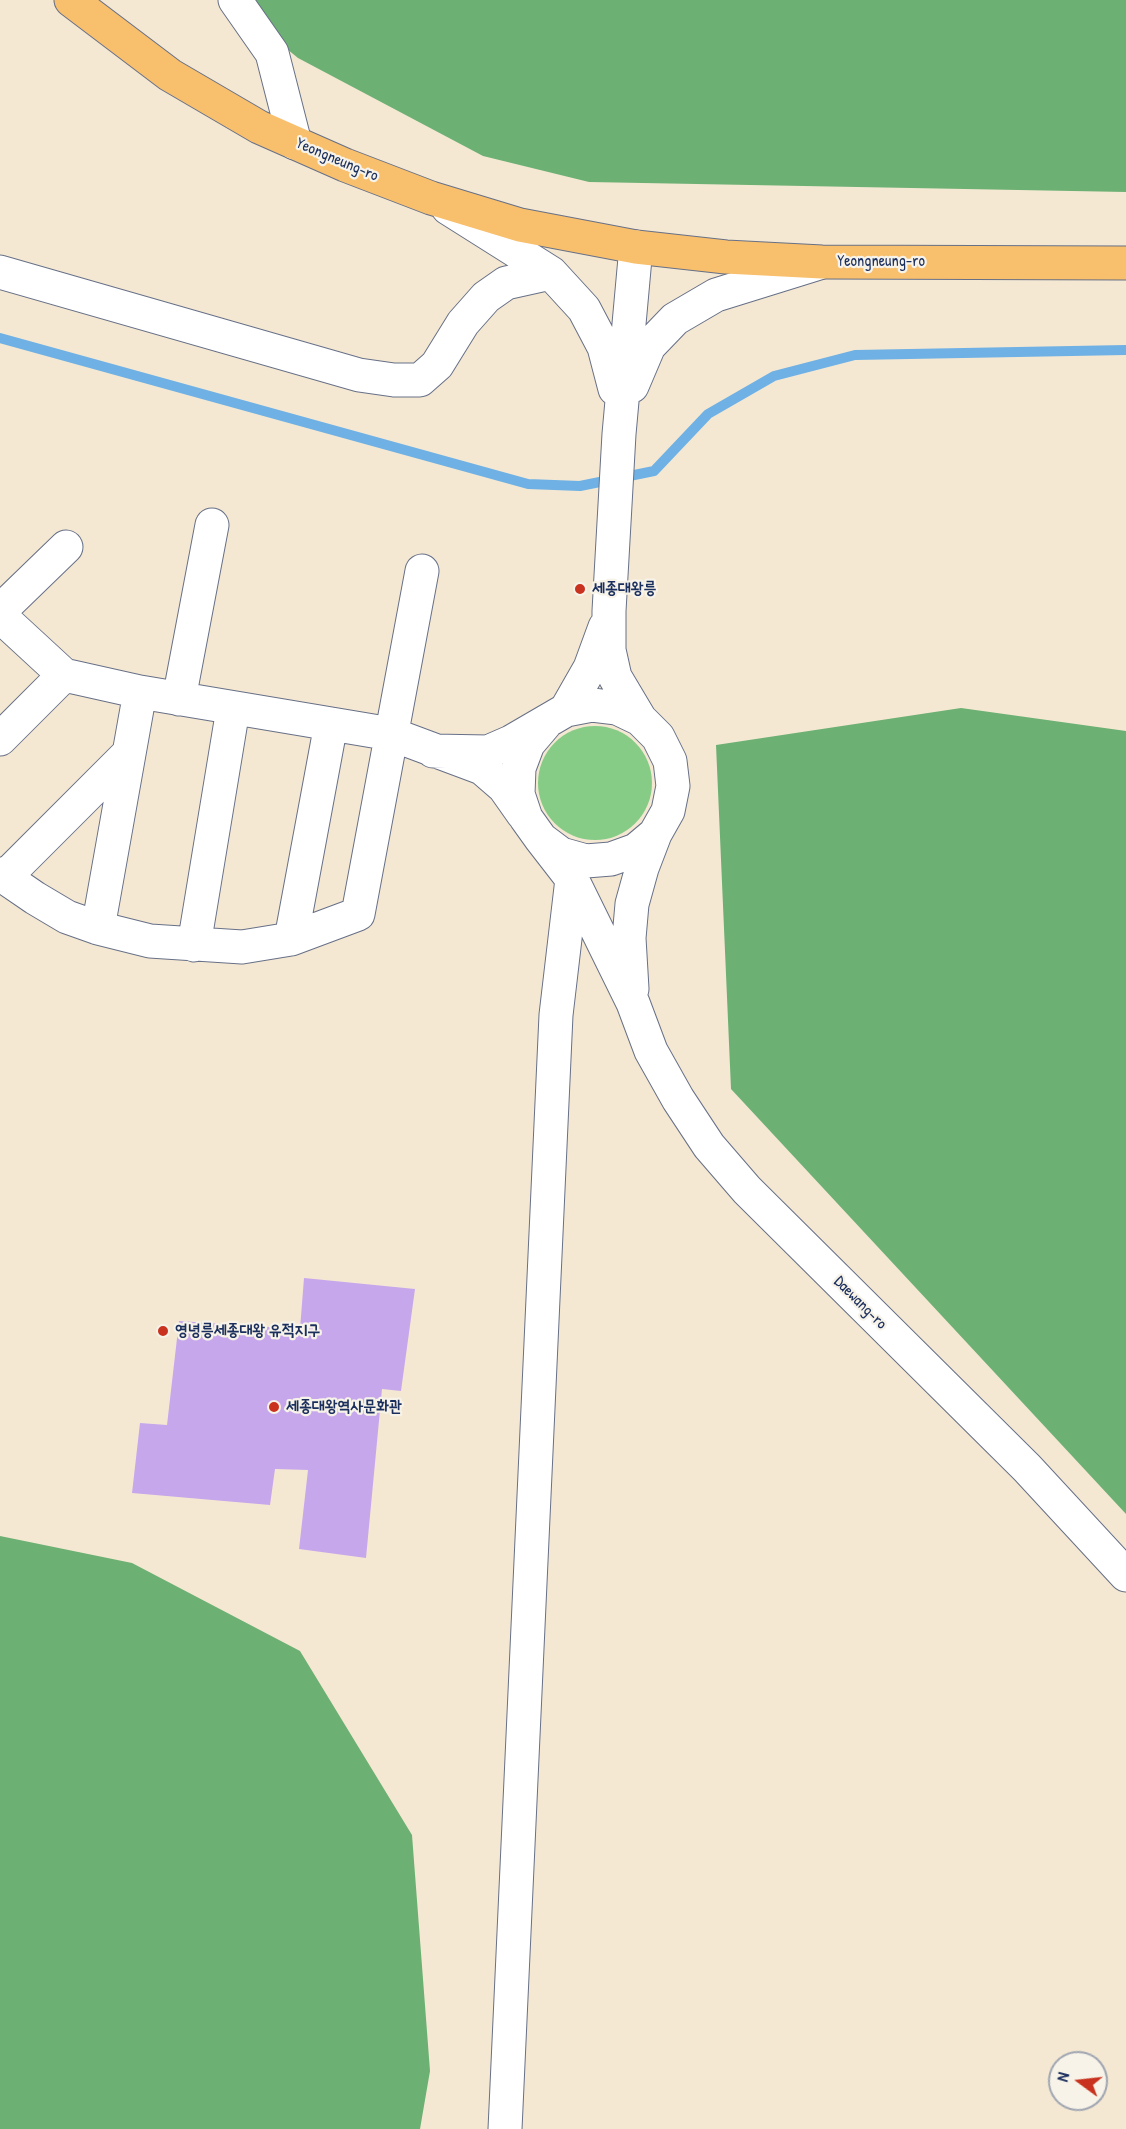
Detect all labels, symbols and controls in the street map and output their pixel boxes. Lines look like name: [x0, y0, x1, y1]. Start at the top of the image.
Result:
street label: Yeongneung-ro: [293, 134, 381, 186]
street label: Yeongneung-ro: [837, 252, 925, 272]
place label: 세종대왕릉: [592, 579, 656, 599]
marker: 세종대왕릉: [573, 582, 587, 596]
street label: Daewang-ro: [829, 1272, 891, 1334]
place label: 영녕릉세종대왕 유적지구: [175, 1321, 320, 1341]
marker: 영녕릉세종대왕 유적지구: [156, 1324, 170, 1338]
place label: 세종대왕역사문화관: [286, 1397, 402, 1417]
marker: 세종대왕역사문화관: [267, 1400, 281, 1414]
north arrow: [1048, 2051, 1108, 2111]
text: N: [1051, 2070, 1074, 2084]

